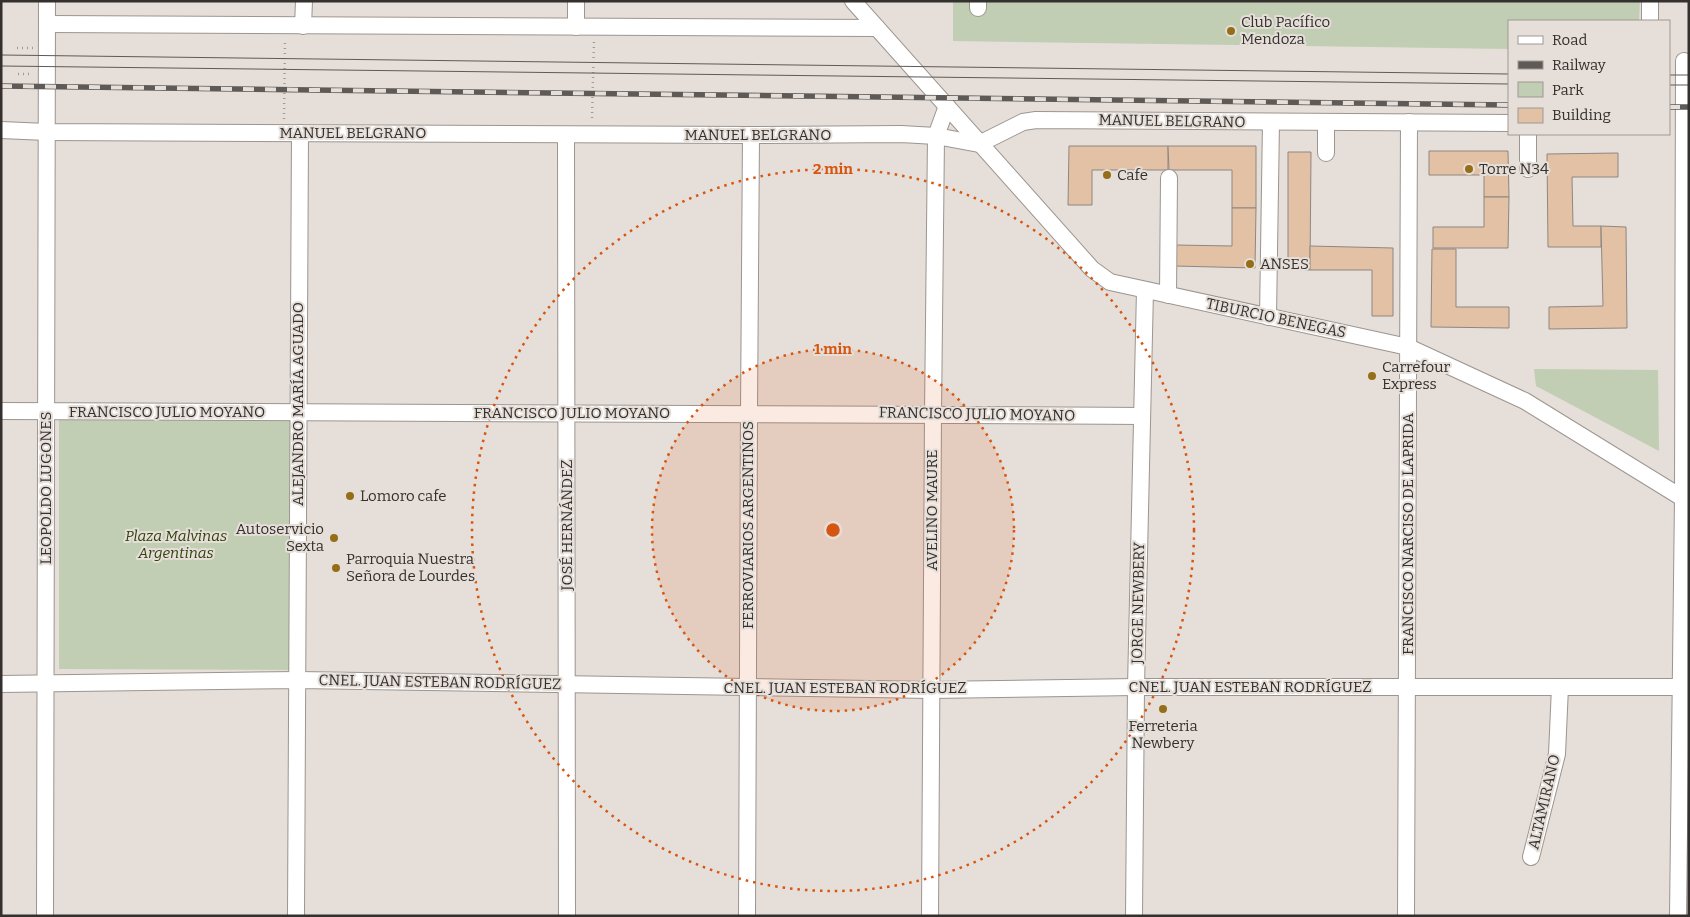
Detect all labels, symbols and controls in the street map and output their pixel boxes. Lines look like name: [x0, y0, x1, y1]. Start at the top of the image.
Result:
place label: Club Pacífico Mendoza: [1241, 13, 1330, 48]
legend: [1508, 20, 1670, 135]
marker: Club Pacífico Mendoza: [1225, 25, 1237, 37]
text: Road: [1552, 31, 1587, 49]
text: Railway: [1552, 56, 1606, 74]
text: Park: [1552, 81, 1584, 99]
text: Building: [1552, 106, 1611, 124]
street label: MANUEL BELGRANO: [1098, 111, 1246, 131]
street label: MANUEL BELGRANO: [280, 124, 426, 142]
street label: MANUEL BELGRANO: [685, 126, 831, 144]
text: 2 min: [813, 160, 853, 178]
place label: Torre N34: [1479, 160, 1549, 178]
marker: Torre N34: [1463, 163, 1475, 175]
place label: Cafe: [1117, 166, 1148, 184]
marker: Cafe: [1101, 169, 1113, 181]
place label: ANSES: [1260, 255, 1309, 273]
marker: ANSES: [1244, 258, 1256, 270]
street label: TIBURCIO BENEGAS: [1204, 294, 1348, 342]
street label: ALEJANDRO MARÍA AGUADO: [289, 302, 307, 506]
text: 1 min: [814, 340, 852, 358]
place label: Carrefour Express: [1382, 358, 1450, 393]
marker: Carrefour Express: [1366, 370, 1378, 382]
street label: FRANCISCO JULIO MOYANO: [69, 403, 265, 421]
street label: FRANCISCO JULIO MOYANO: [879, 403, 1075, 425]
street label: FRANCISCO JULIO MOYANO: [474, 404, 670, 422]
street label: LEOPOLDO LUGONES: [37, 412, 55, 565]
street label: FRANCISCO NARCISO DE LAPRIDA: [1399, 413, 1417, 655]
street label: FERROVIARIOS ARGENTINOS: [739, 421, 757, 629]
street label: AVELINO MAURE: [923, 449, 941, 571]
street label: JOSÉ HERNÁNDEZ: [558, 459, 576, 592]
place label: Lomoro cafe: [360, 487, 446, 505]
marker: Lomoro cafe: [344, 490, 356, 502]
place label: Autoservicio Sexta: [236, 520, 324, 555]
centre of rings: [824, 521, 842, 539]
park label: Plaza Malvinas Argentinas: [125, 527, 227, 562]
marker: Autoservicio Sexta: [328, 532, 340, 544]
street label: JORGE NEWBERY: [1128, 541, 1148, 665]
place label: Parroquia Nuestra Señora de Lourdes: [346, 550, 475, 585]
marker: Parroquia Nuestra Señora de Lourdes: [330, 562, 342, 574]
street label: CNEL. JUAN ESTEBAN RODRÍGUEZ: [318, 671, 562, 693]
street label: CNEL. JUAN ESTEBAN RODRÍGUEZ: [1129, 678, 1371, 696]
street label: CNEL. JUAN ESTEBAN RODRÍGUEZ: [724, 679, 966, 697]
marker: Ferreteria Newbery: [1157, 703, 1169, 715]
place label: Ferreteria Newbery: [1128, 717, 1198, 752]
street label: ALTAMIRANO: [1524, 753, 1564, 851]

